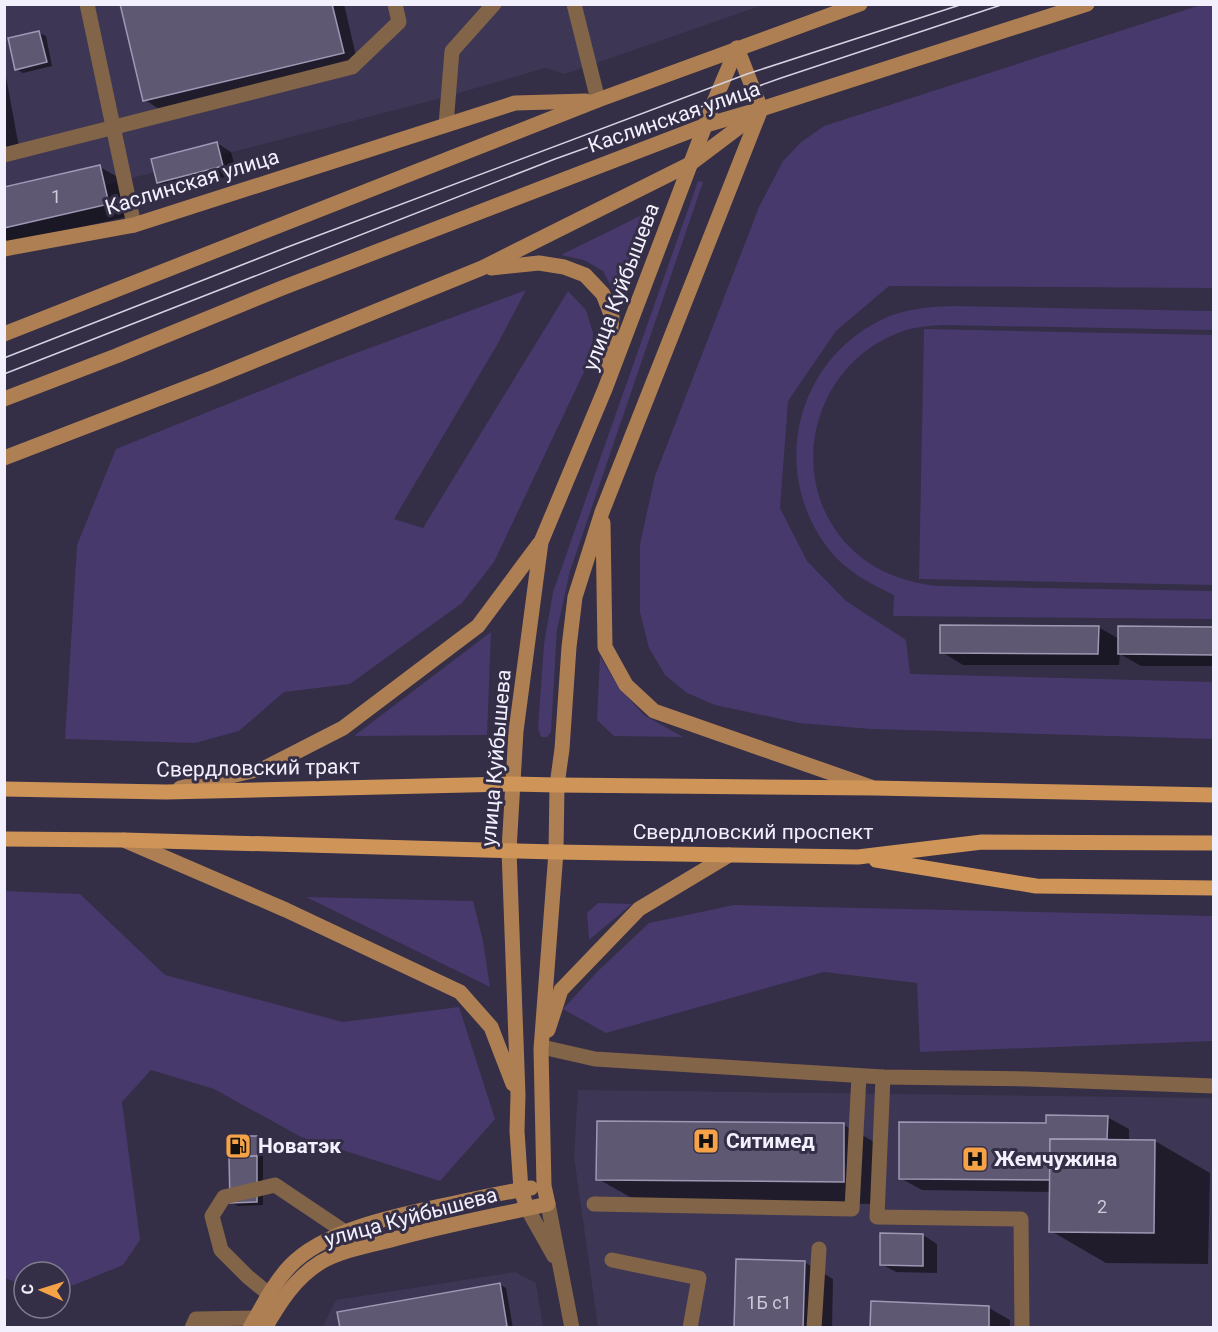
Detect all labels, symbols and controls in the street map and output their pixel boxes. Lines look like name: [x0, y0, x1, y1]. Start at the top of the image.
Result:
street label: Каслинская улица: [585, 76, 763, 158]
street label: Каслинская улица: [102, 144, 282, 220]
house number: 1: [51, 186, 61, 207]
street label: улица Куйбышева: [578, 200, 664, 374]
street label: улица Куйбышева: [476, 669, 516, 847]
street label: Свердловский тракт: [156, 754, 360, 782]
street label: Свердловский проспект: [633, 820, 873, 844]
hospital icon: Ситимед: [691, 1126, 721, 1156]
place label: Ситимед: [726, 1129, 815, 1153]
fuel station icon: Новатэк: [223, 1131, 253, 1161]
place label: Новатэк: [258, 1134, 341, 1158]
hospital icon: Жемчужина: [960, 1144, 990, 1174]
place label: Жемчужина: [994, 1147, 1117, 1171]
street label: улица Куйбышева: [322, 1182, 500, 1252]
house number: 2: [1097, 1196, 1107, 1217]
north arrow: [12, 1260, 72, 1320]
text: С: [18, 1284, 37, 1295]
house number: 1Б с1: [746, 1292, 792, 1313]

